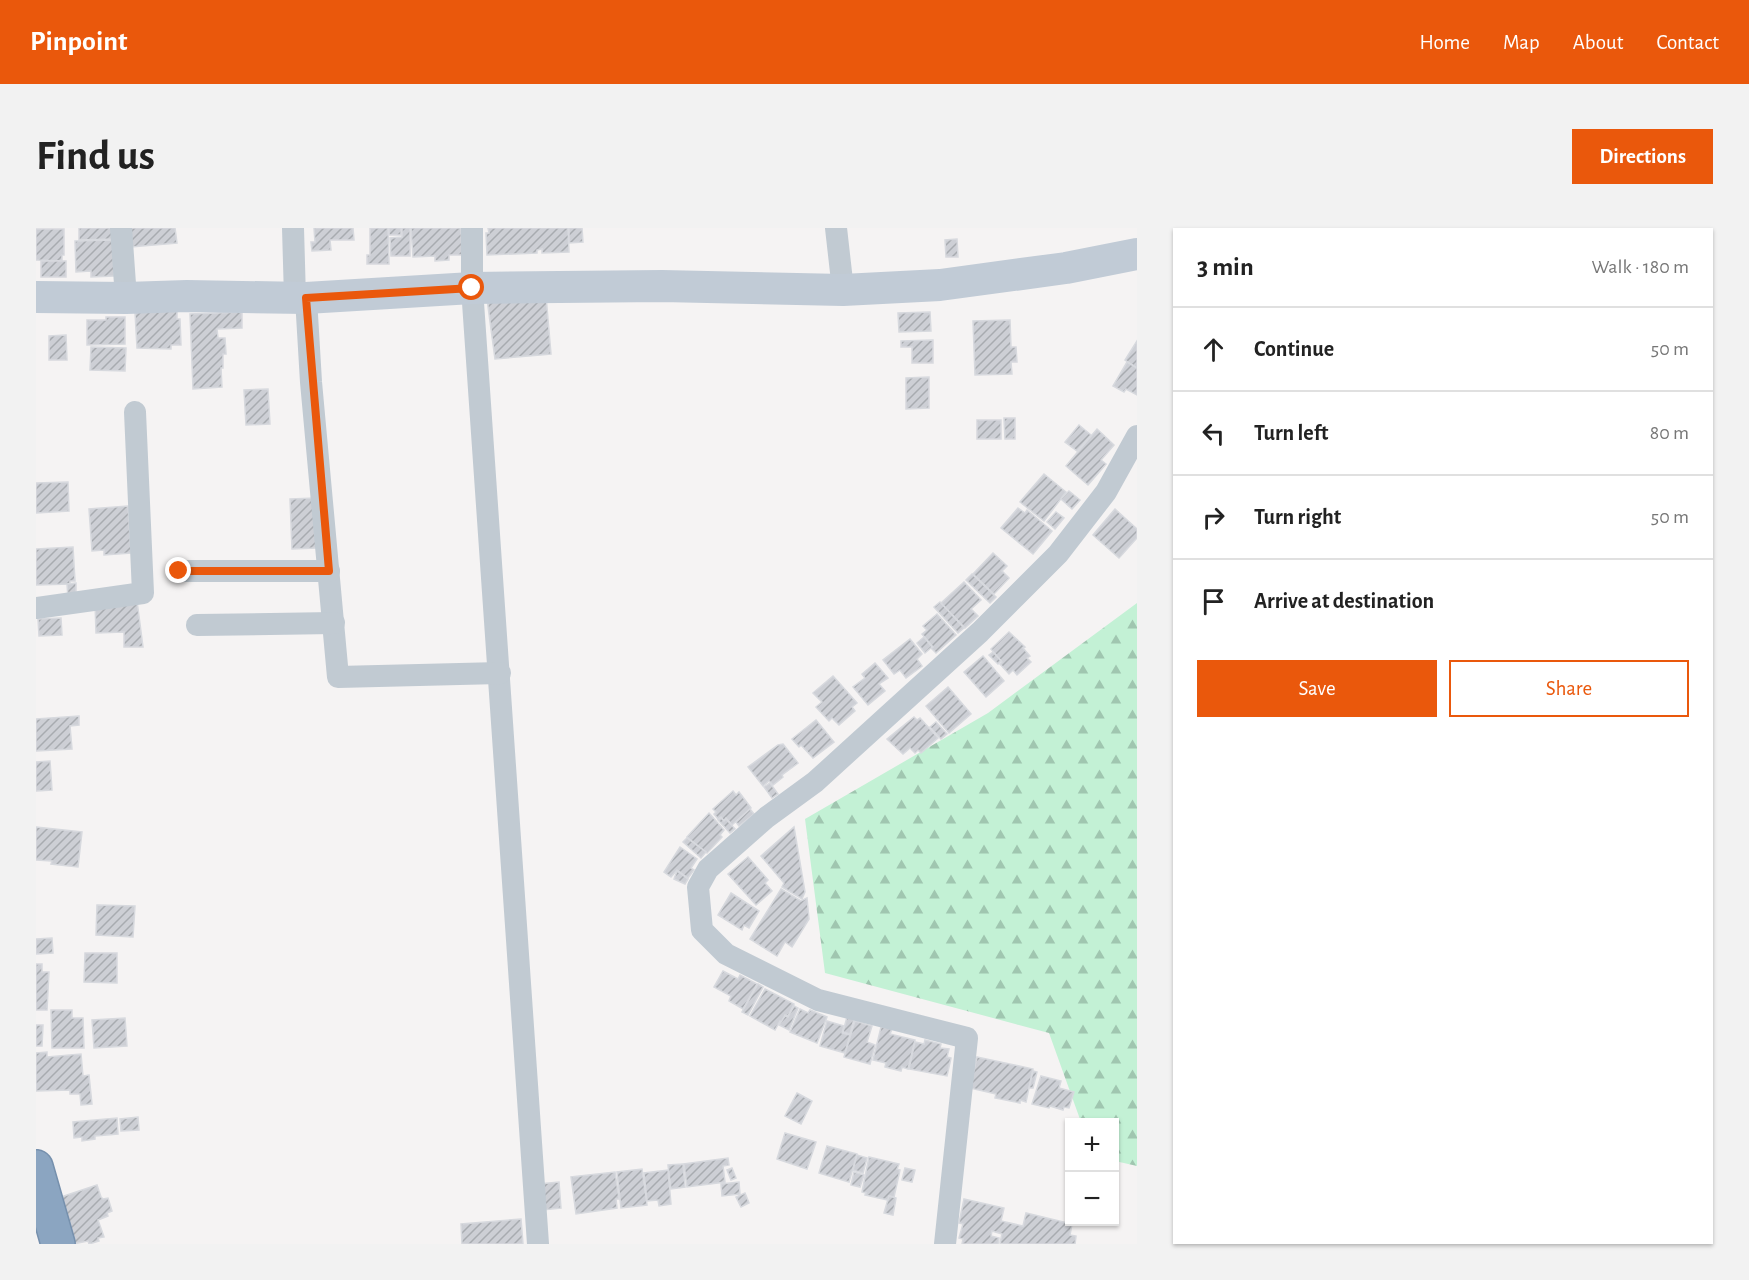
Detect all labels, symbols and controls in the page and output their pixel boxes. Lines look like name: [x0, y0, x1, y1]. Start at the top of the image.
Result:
text: Pinpoint: [30, 28, 128, 56]
text: Home: [1419, 32, 1470, 53]
text: Map: [1503, 32, 1540, 53]
text: About: [1573, 32, 1623, 53]
text: Contact: [1656, 32, 1719, 53]
button: Directions: [1572, 129, 1713, 184]
text: Find us: [36, 135, 155, 177]
text: 3 min: [1197, 254, 1254, 280]
text: Walk · 180 m: [1592, 257, 1689, 277]
route start: [458, 274, 484, 300]
icon: ahead: [1197, 333, 1230, 366]
text: Continue: [1254, 338, 1334, 360]
text: 50 m: [1651, 339, 1689, 359]
icon: left: [1197, 417, 1230, 450]
text: Turn left: [1254, 422, 1328, 444]
text: 80 m: [1650, 423, 1689, 443]
icon: right: [1197, 501, 1230, 534]
text: Turn right: [1254, 506, 1341, 528]
text: 50 m: [1651, 507, 1689, 527]
route end: [165, 557, 191, 583]
icon: arrive: [1197, 585, 1230, 618]
text: Arrive at destination: [1254, 590, 1434, 612]
button: Save: [1197, 660, 1437, 717]
button: Share: [1449, 660, 1689, 717]
map controls: [1065, 1118, 1119, 1226]
button: +: [1065, 1118, 1119, 1172]
button: −: [1065, 1172, 1119, 1226]

